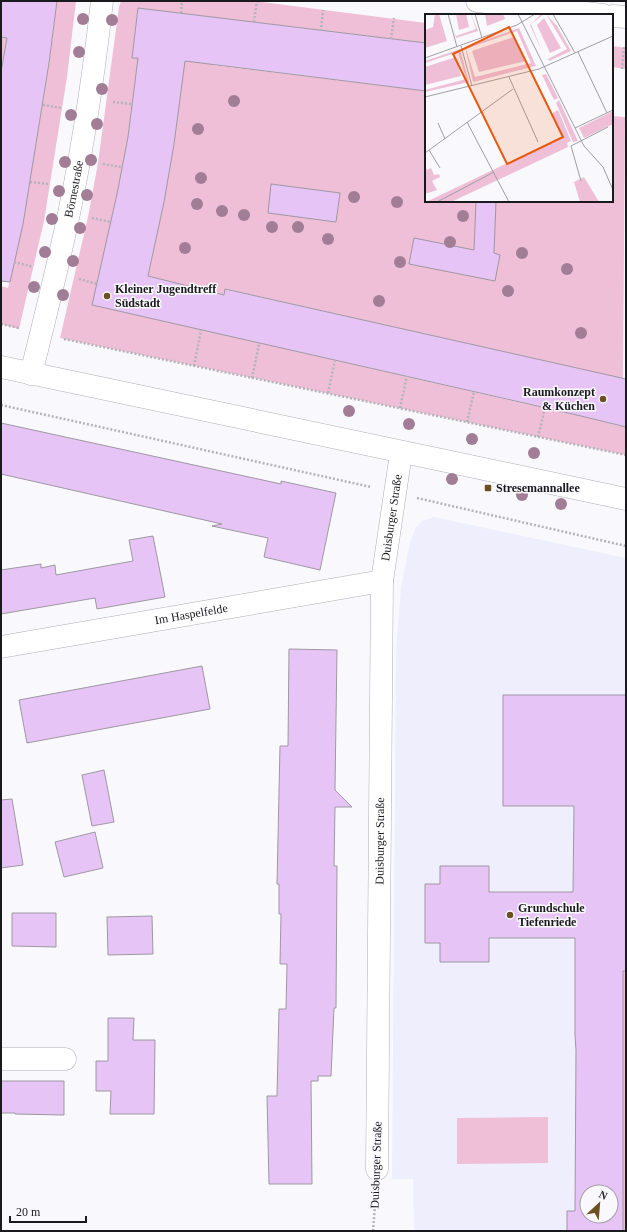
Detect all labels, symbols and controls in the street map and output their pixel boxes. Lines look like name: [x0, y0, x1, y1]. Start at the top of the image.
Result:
inset map: [425, 14, 613, 202]
street label: Börnestraße: [61, 159, 86, 219]
place label: Kleiner Jugendtreff Südstadt: [115, 282, 217, 310]
marker: Kleiner Jugendtreff Südstadt: [102, 291, 112, 301]
place label: Raumkonzept & Küchen: [523, 385, 595, 413]
marker: Raumkonzept & Küchen: [598, 394, 608, 404]
street label: Duisburger Straße: [378, 473, 405, 562]
place label: Stresemannallee: [496, 481, 580, 495]
marker: Stresemannallee: [483, 483, 493, 493]
street label: Im Haspelfelde: [154, 601, 229, 627]
street label: Duisburger Straße: [372, 797, 387, 885]
place label: Grundschule Tiefenriede: [518, 901, 585, 929]
marker: Grundschule Tiefenriede: [505, 910, 515, 920]
street label: Duisburger Straße: [367, 1121, 385, 1209]
north arrow: [579, 1184, 619, 1224]
text: N: [597, 1188, 610, 1202]
scale bar: [10, 1198, 86, 1224]
text: 20 m: [16, 1205, 41, 1219]

